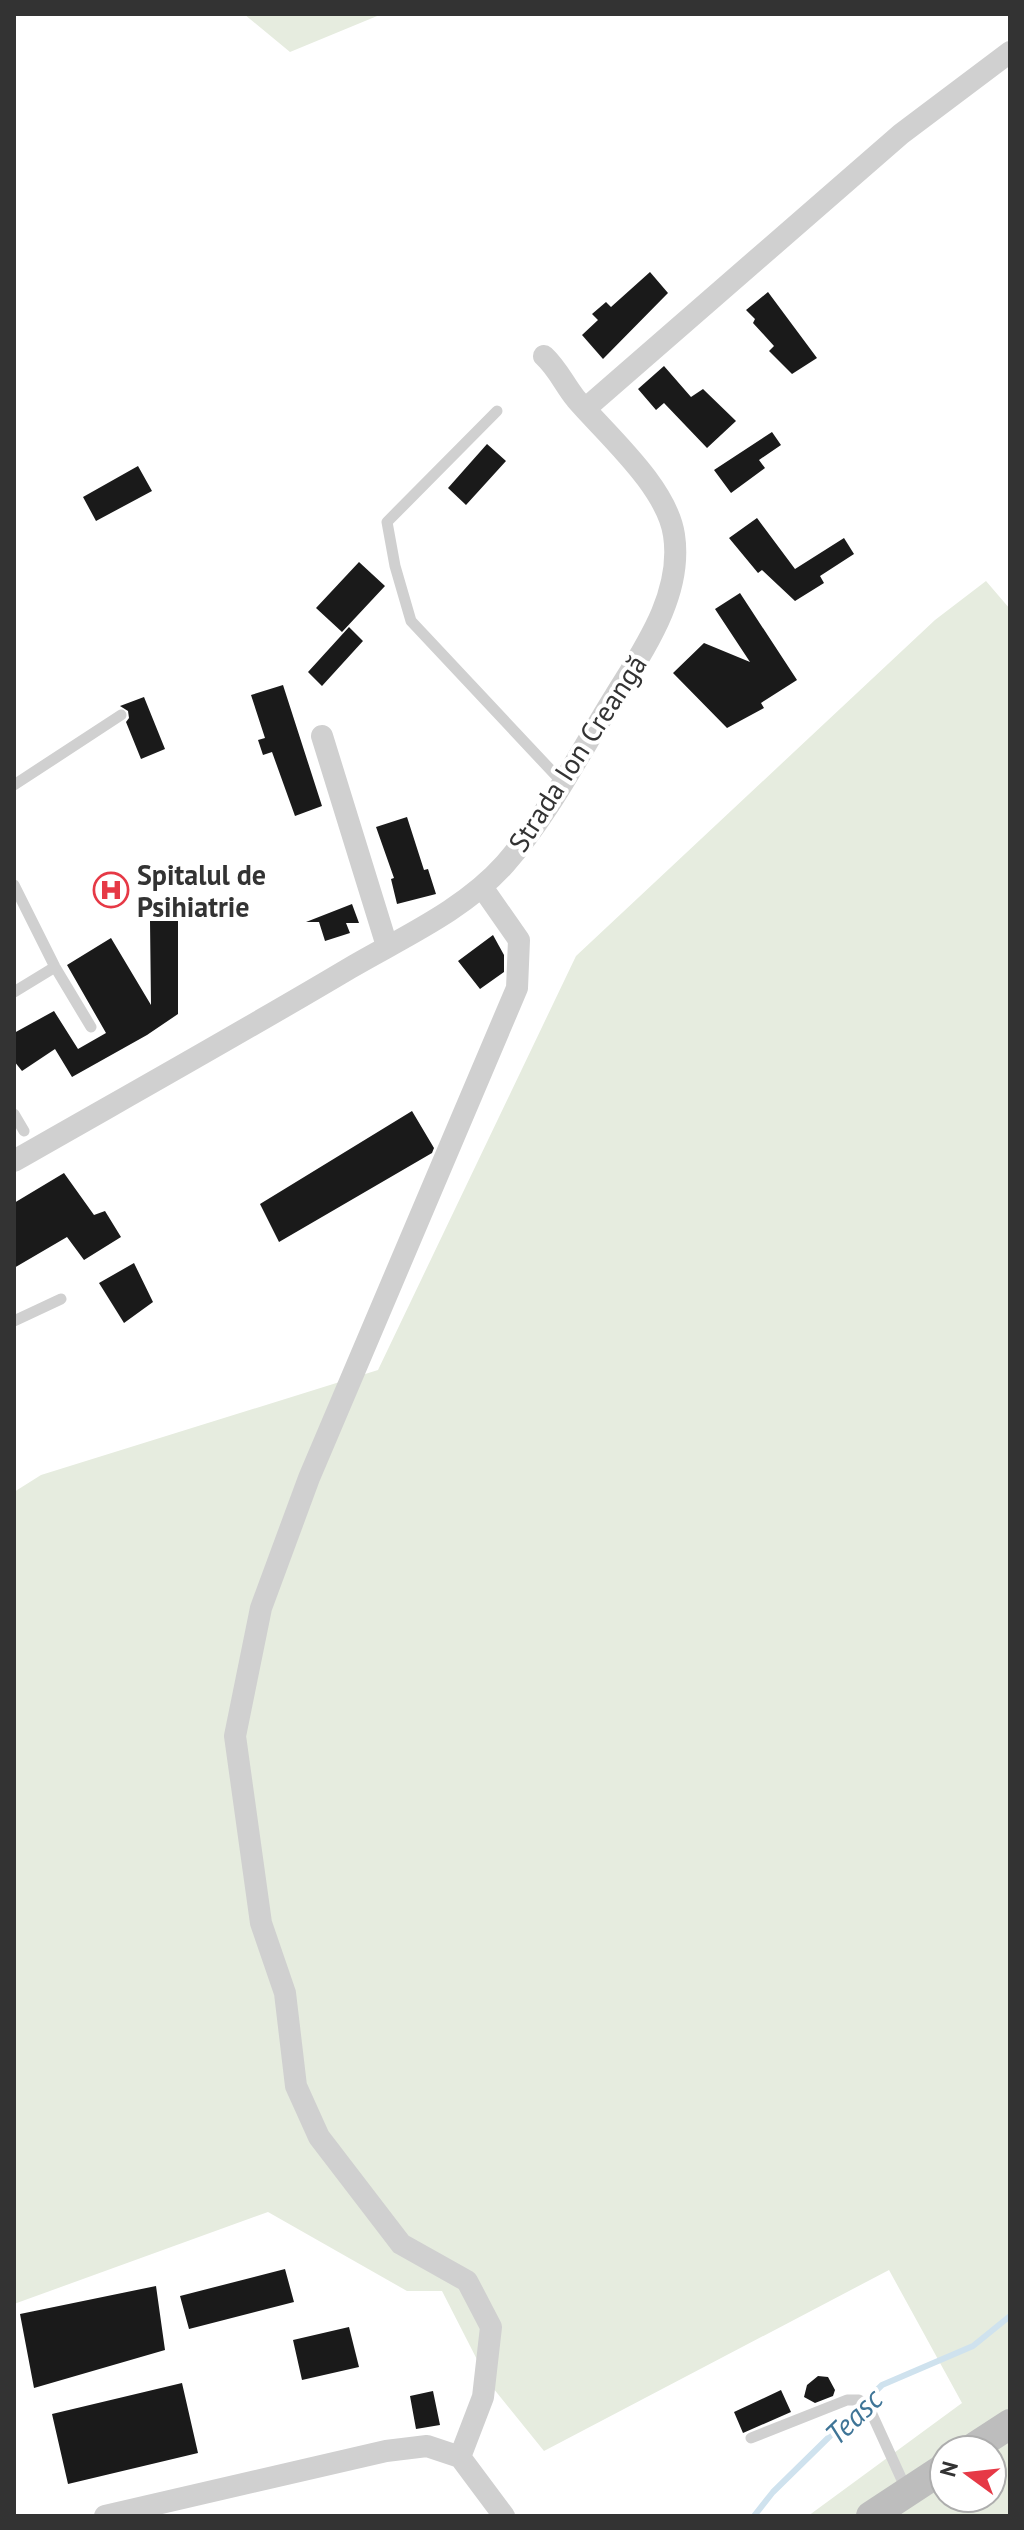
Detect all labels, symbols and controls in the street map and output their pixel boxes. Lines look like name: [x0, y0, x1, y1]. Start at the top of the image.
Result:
street label: Strada Ion Creangă: [500, 648, 654, 858]
place label: Spitalul de Psihiatrie: [137, 856, 266, 925]
hospital icon: Spitalul de Psihiatrie: [92, 871, 130, 909]
water label: Teasc: [816, 2379, 890, 2453]
north arrow: [928, 2434, 1008, 2514]
text: N: [933, 2458, 964, 2479]

